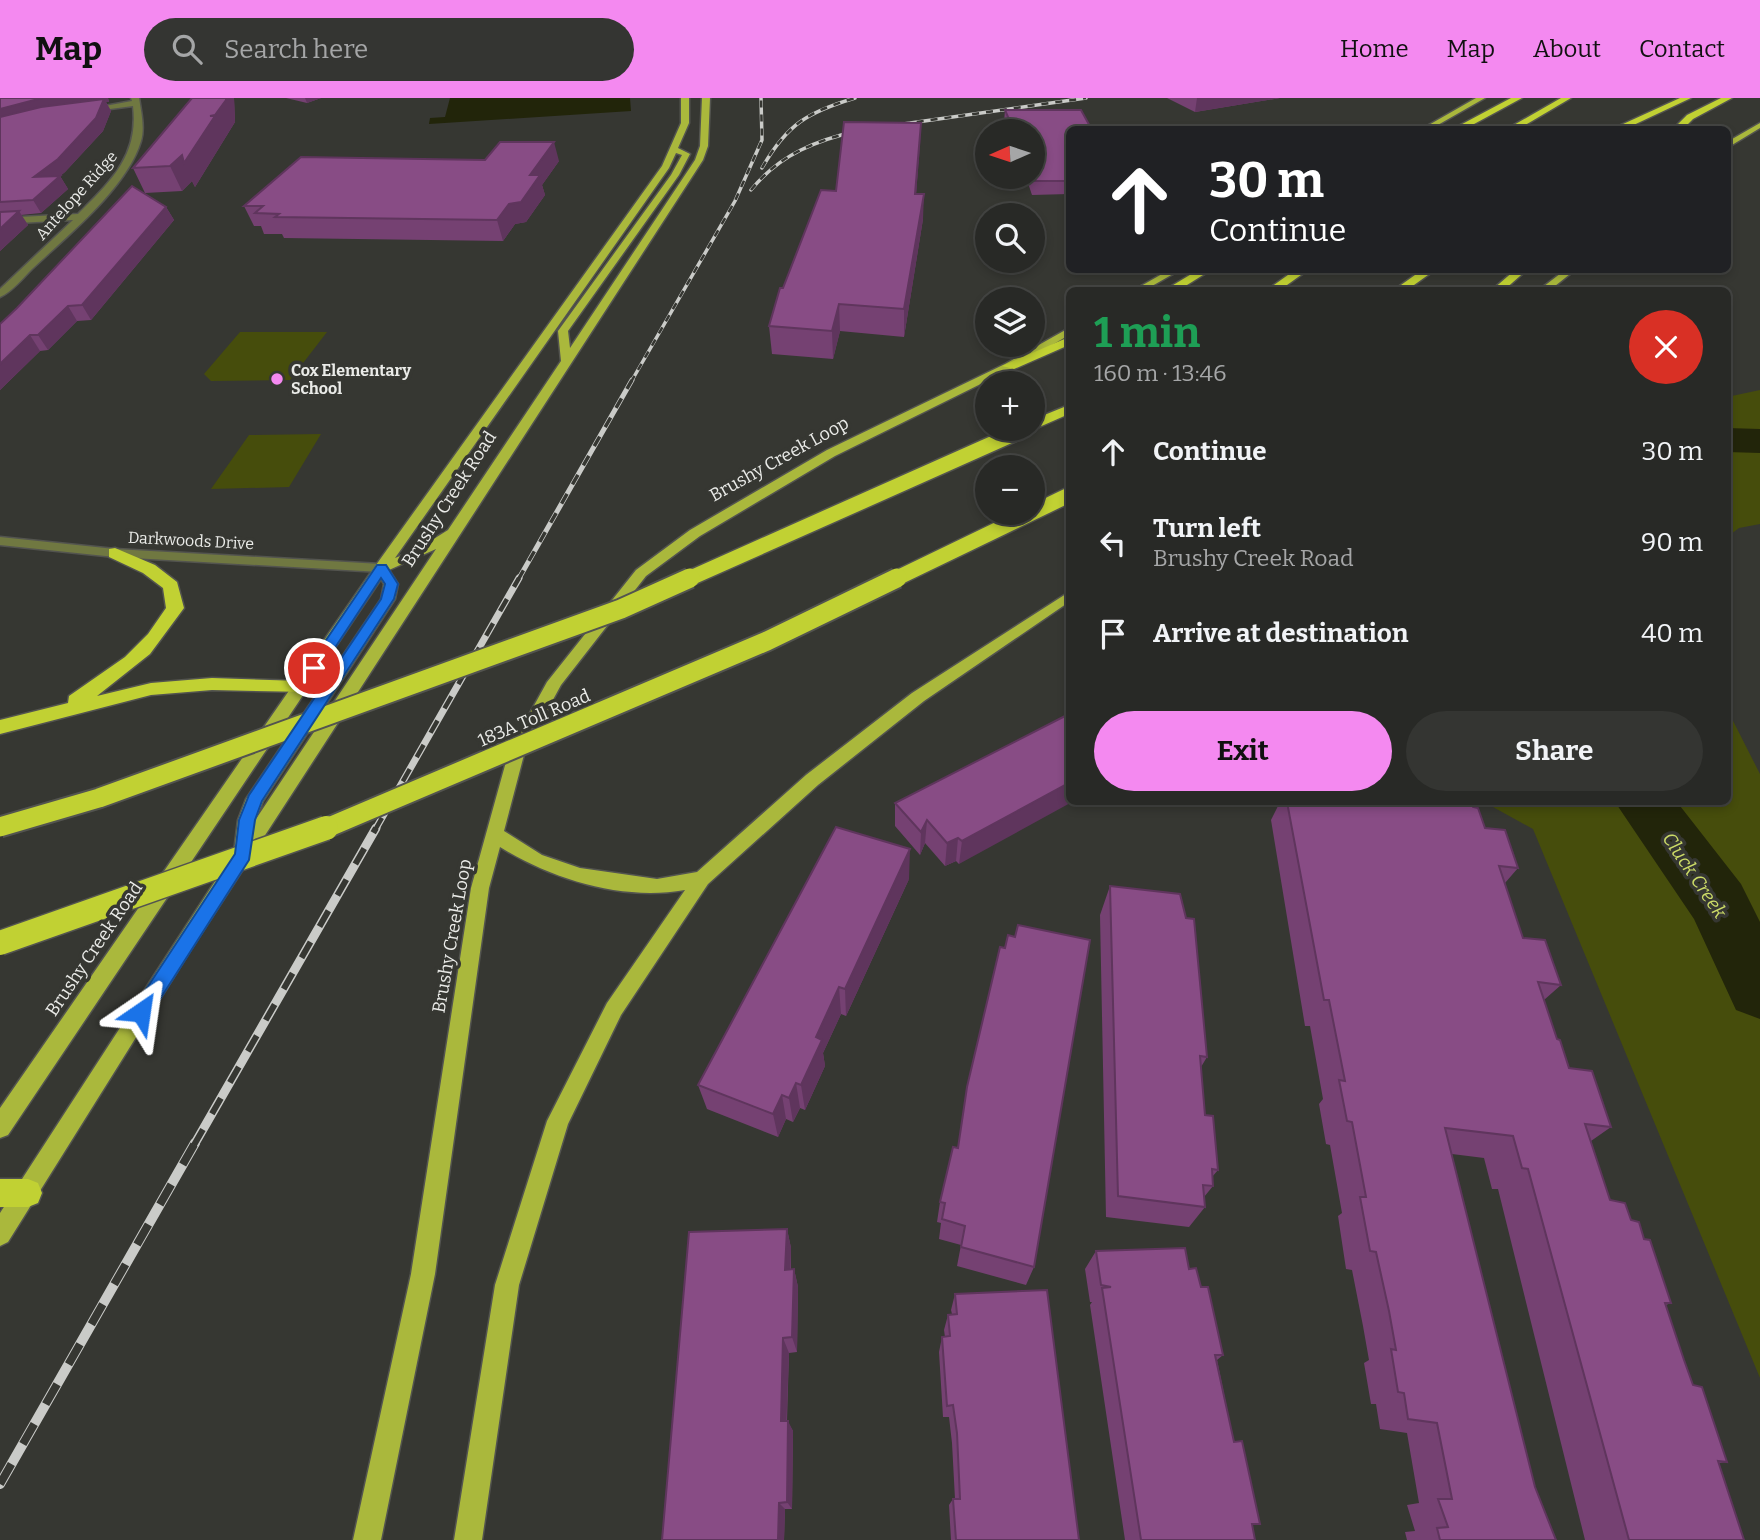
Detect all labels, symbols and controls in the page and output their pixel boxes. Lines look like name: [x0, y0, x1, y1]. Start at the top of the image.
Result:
search box: [144, 18, 634, 81]
text: Map: [35, 29, 102, 69]
icon: search: [168, 30, 206, 68]
text: Search here: [224, 34, 368, 65]
text: Home: [1340, 35, 1409, 63]
text: Map: [1447, 35, 1495, 63]
text: About: [1533, 35, 1601, 63]
text: Contact: [1639, 35, 1725, 63]
north arrow: [975, 119, 1045, 189]
map controls: [975, 119, 1045, 525]
street label: Antelope Ridge: [32, 147, 121, 244]
text: 30 m: [1209, 151, 1324, 210]
icon: ahead: [1094, 154, 1185, 245]
button: search: [975, 203, 1045, 273]
text: Continue: [1209, 211, 1346, 249]
button: layers: [975, 287, 1045, 357]
text: 1 min: [1094, 308, 1200, 358]
button: close: [1629, 310, 1703, 384]
text: 160 m · 13:46: [1094, 359, 1226, 387]
place label: Cox Elementary School: [291, 361, 411, 398]
marker: Cox Elementary School: [269, 371, 285, 387]
button: +: [975, 371, 1045, 441]
street label: Brushy Creek Loop: [705, 412, 853, 506]
street label: Brushy Creek Road: [397, 427, 501, 571]
icon: ahead: [1094, 433, 1132, 471]
text: Continue: [1153, 436, 1267, 467]
text: 30 m: [1642, 436, 1703, 467]
button: −: [975, 455, 1045, 525]
text: Turn left: [1153, 513, 1261, 544]
icon: left: [1094, 524, 1132, 562]
text: 90 m: [1641, 527, 1703, 558]
street label: Darkwoods Drive: [127, 528, 254, 553]
text: Brushy Creek Road: [1153, 544, 1354, 572]
icon: arrive: [1094, 615, 1132, 653]
text: Arrive at destination: [1153, 618, 1408, 649]
text: 40 m: [1641, 618, 1703, 649]
pin: [284, 638, 344, 698]
icon: arrive: [295, 649, 333, 687]
street label: 183A Toll Road: [474, 684, 594, 752]
button: Exit: [1094, 711, 1392, 791]
button: Share: [1406, 711, 1703, 791]
water label: Cluck Creek: [1657, 828, 1732, 923]
street label: Brushy Creek Loop: [428, 857, 476, 1015]
street label: Brushy Creek Road: [41, 877, 147, 1020]
position arrow: [104, 975, 178, 1049]

